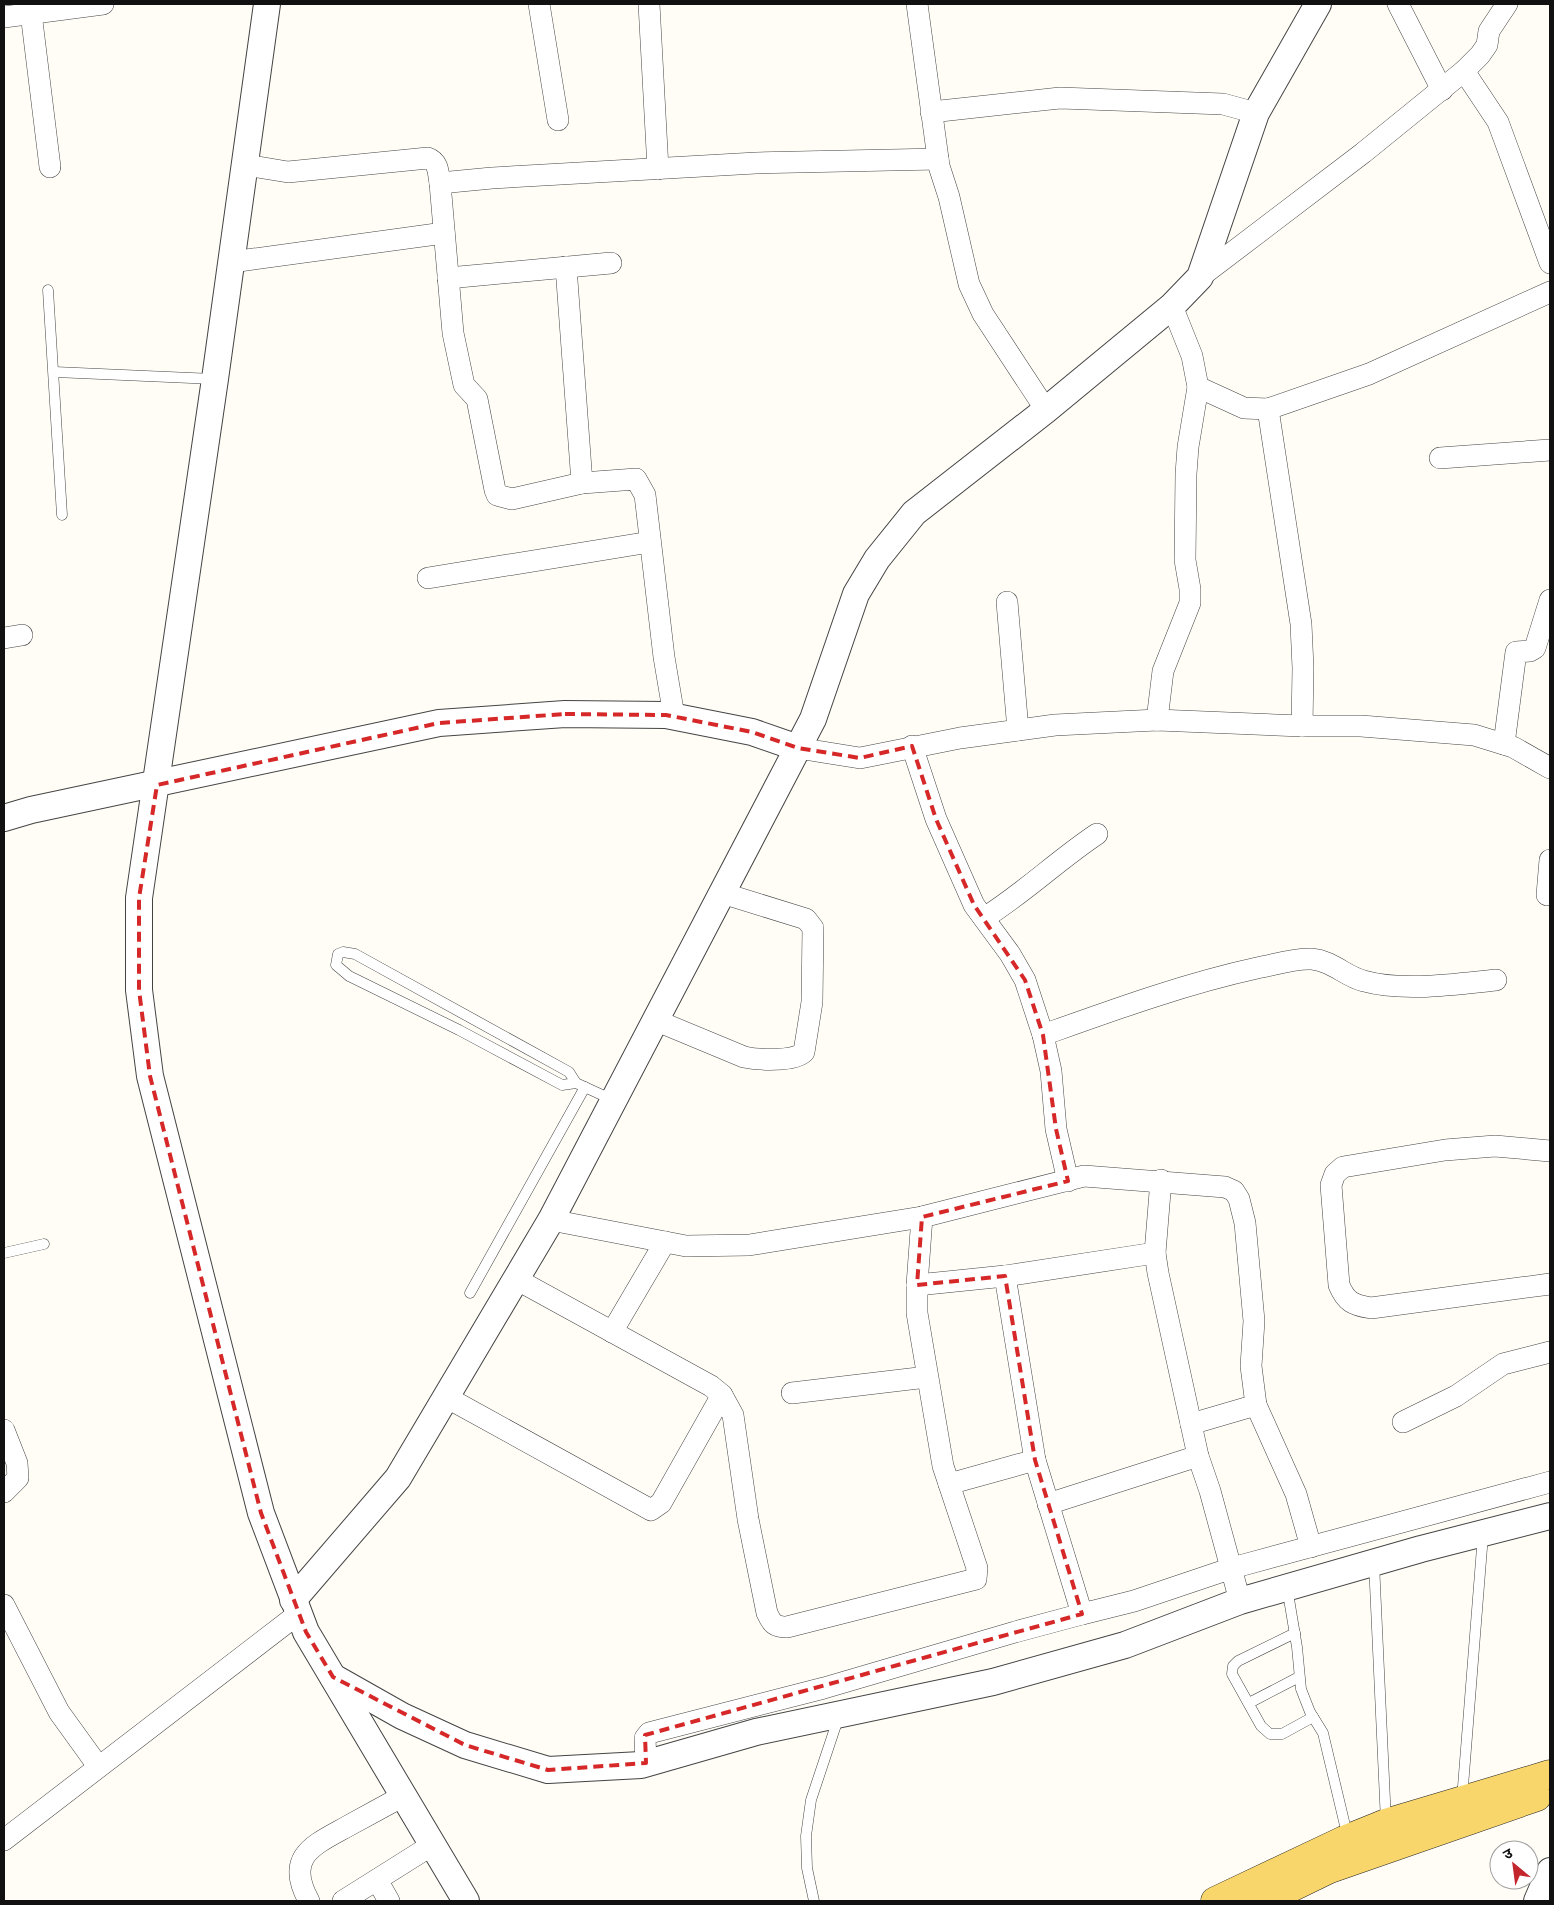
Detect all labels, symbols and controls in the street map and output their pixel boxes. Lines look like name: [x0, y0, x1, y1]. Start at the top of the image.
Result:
north arrow: [1489, 1840, 1539, 1890]
text: उ: [1500, 1844, 1516, 1863]

